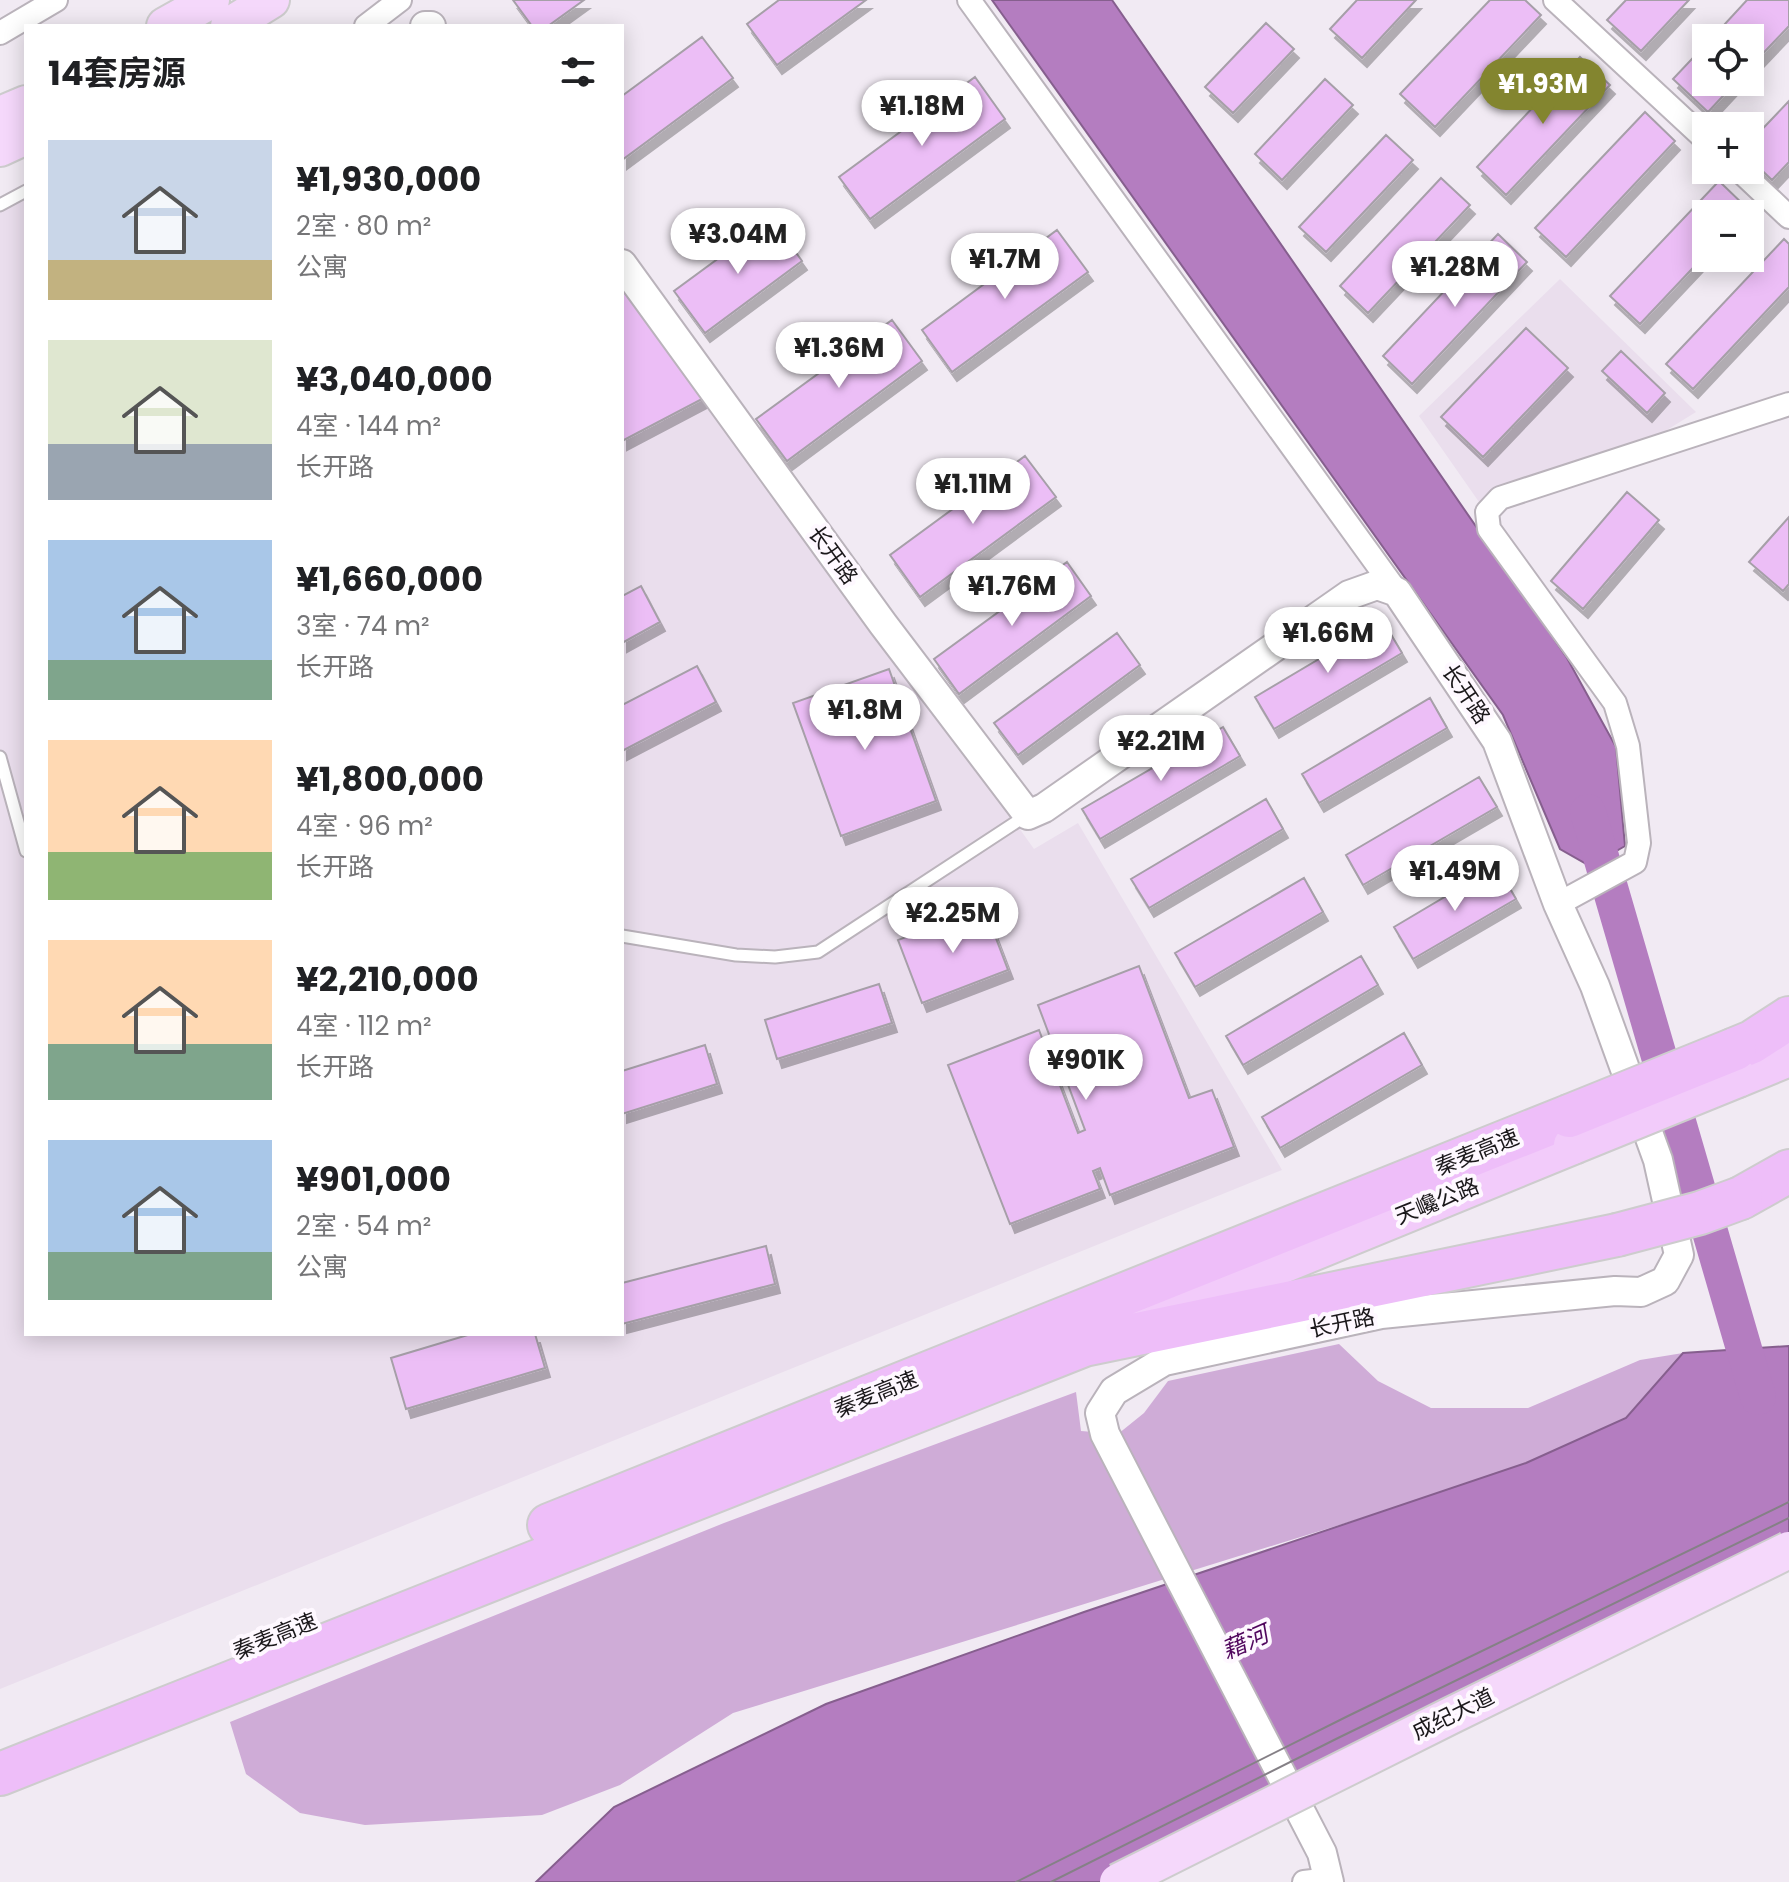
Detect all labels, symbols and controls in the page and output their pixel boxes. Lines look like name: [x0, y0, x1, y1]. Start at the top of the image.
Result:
map controls: [1692, 24, 1764, 272]
button: locate: [1692, 24, 1764, 96]
text: 14套房源: [48, 49, 186, 97]
icon: filters: [556, 50, 600, 94]
pin: ¥1.93M: [1478, 58, 1608, 126]
text: ¥1.93M: [1498, 66, 1588, 102]
pin: ¥1.18M: [857, 80, 987, 148]
text: ¥1.18M: [879, 88, 965, 124]
button: +: [1692, 112, 1764, 184]
text: ¥1,930,000: [296, 155, 481, 203]
icon: home: [112, 172, 208, 268]
button: −: [1692, 200, 1764, 272]
text: 2室 · 80 m²: [296, 208, 431, 244]
pin: ¥3.04M: [673, 208, 803, 276]
text: ¥3.04M: [689, 216, 787, 252]
pin: ¥1.7M: [949, 233, 1061, 301]
text: ¥1.7M: [969, 241, 1041, 277]
pin: ¥1.28M: [1390, 241, 1520, 309]
text: 公寓: [296, 249, 348, 285]
text: ¥1.28M: [1410, 249, 1500, 285]
pin: ¥1.36M: [774, 322, 904, 390]
text: ¥1.36M: [794, 330, 884, 366]
text: ¥3,040,000: [296, 355, 493, 403]
icon: home: [112, 372, 208, 468]
text: 4室 · 144 m²: [296, 408, 441, 444]
text: 长开路: [296, 449, 374, 485]
pin: ¥1.11M: [908, 458, 1038, 526]
text: ¥1.11M: [934, 466, 1012, 502]
street label: 长开路: [801, 519, 865, 591]
text: ¥1,660,000: [296, 555, 483, 603]
pin: ¥1.76M: [947, 560, 1077, 628]
text: ¥1.76M: [968, 568, 1056, 604]
icon: home: [112, 572, 208, 668]
pin: ¥1.66M: [1263, 607, 1393, 675]
text: 3室 · 74 m²: [296, 608, 430, 644]
text: ¥1.66M: [1282, 615, 1374, 651]
text: 长开路: [296, 649, 374, 685]
street label: 长开路: [1435, 658, 1497, 730]
pin: ¥1.8M: [809, 684, 921, 752]
text: ¥1.8M: [827, 692, 903, 728]
pin: ¥2.21M: [1096, 715, 1226, 783]
text: ¥2.21M: [1117, 723, 1205, 759]
text: ¥1,800,000: [296, 755, 484, 803]
icon: home: [112, 772, 208, 868]
text: 4室 · 96 m²: [296, 808, 433, 844]
pin: ¥1.49M: [1390, 845, 1520, 913]
text: 长开路: [296, 849, 374, 885]
text: ¥1.49M: [1409, 853, 1501, 889]
pin: ¥2.25M: [888, 887, 1018, 955]
text: ¥2.25M: [905, 895, 1001, 931]
text: ¥2,210,000: [296, 955, 479, 1003]
icon: home: [112, 972, 208, 1068]
text: 4室 · 112 m²: [296, 1008, 432, 1044]
pin: ¥901K: [1030, 1034, 1142, 1102]
text: ¥901K: [1047, 1042, 1125, 1078]
text: 长开路: [296, 1049, 374, 1085]
street label: 秦麦高速: [1430, 1121, 1524, 1183]
text: ¥901,000: [296, 1155, 451, 1203]
street label: 天巉公路: [1390, 1170, 1484, 1232]
icon: home: [112, 1172, 208, 1268]
text: 2室 · 54 m²: [296, 1208, 431, 1244]
text: 公寓: [296, 1249, 348, 1285]
street label: 长开路: [1306, 1301, 1378, 1345]
street label: 秦麦高速: [829, 1363, 923, 1425]
street label: 秦麦高速: [228, 1605, 322, 1667]
water label: 藉河: [1216, 1616, 1277, 1667]
street label: 成纪大道: [1407, 1681, 1499, 1747]

